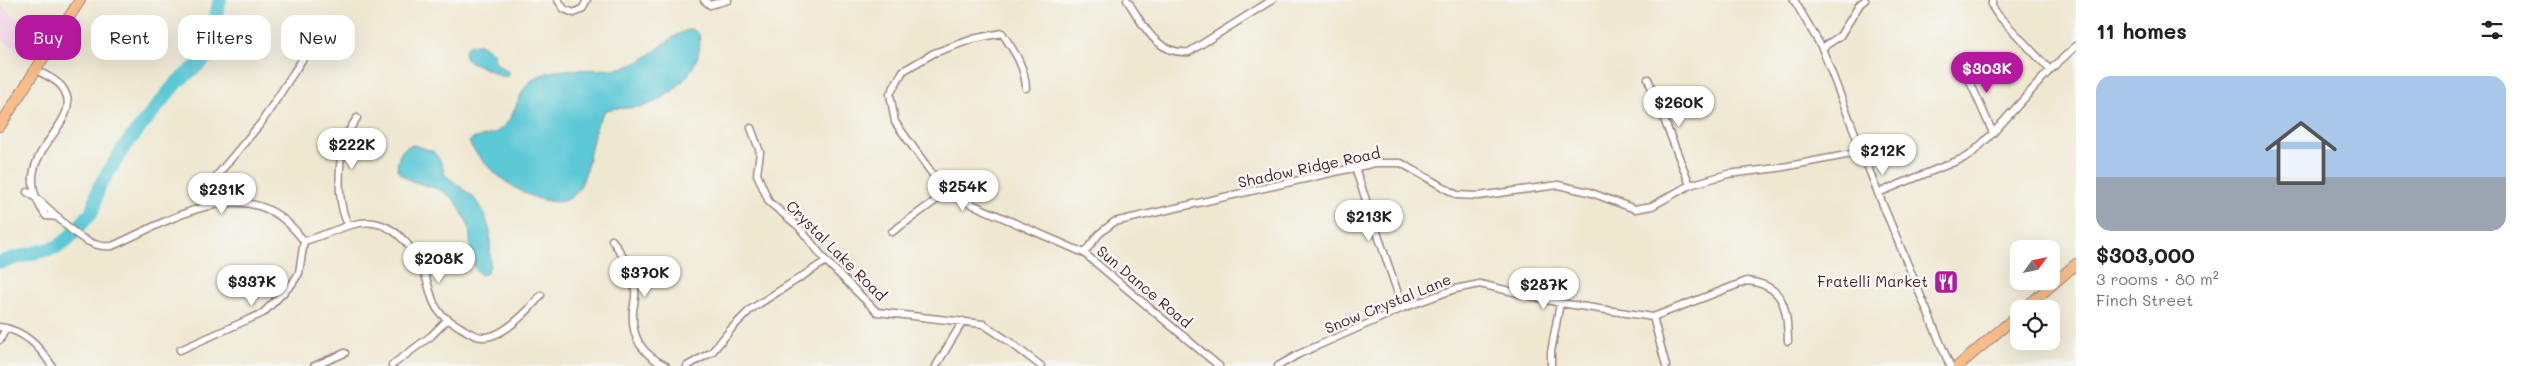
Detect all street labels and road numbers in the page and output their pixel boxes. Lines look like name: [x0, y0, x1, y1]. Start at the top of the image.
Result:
street label: Shadow Ridge Road: [1236, 142, 1382, 192]
street label: Crystal Lake Road: [782, 196, 891, 305]
street label: Sun Dance Road: [1093, 241, 1196, 332]
street label: Snow Crystal Lane: [1321, 269, 1454, 338]

